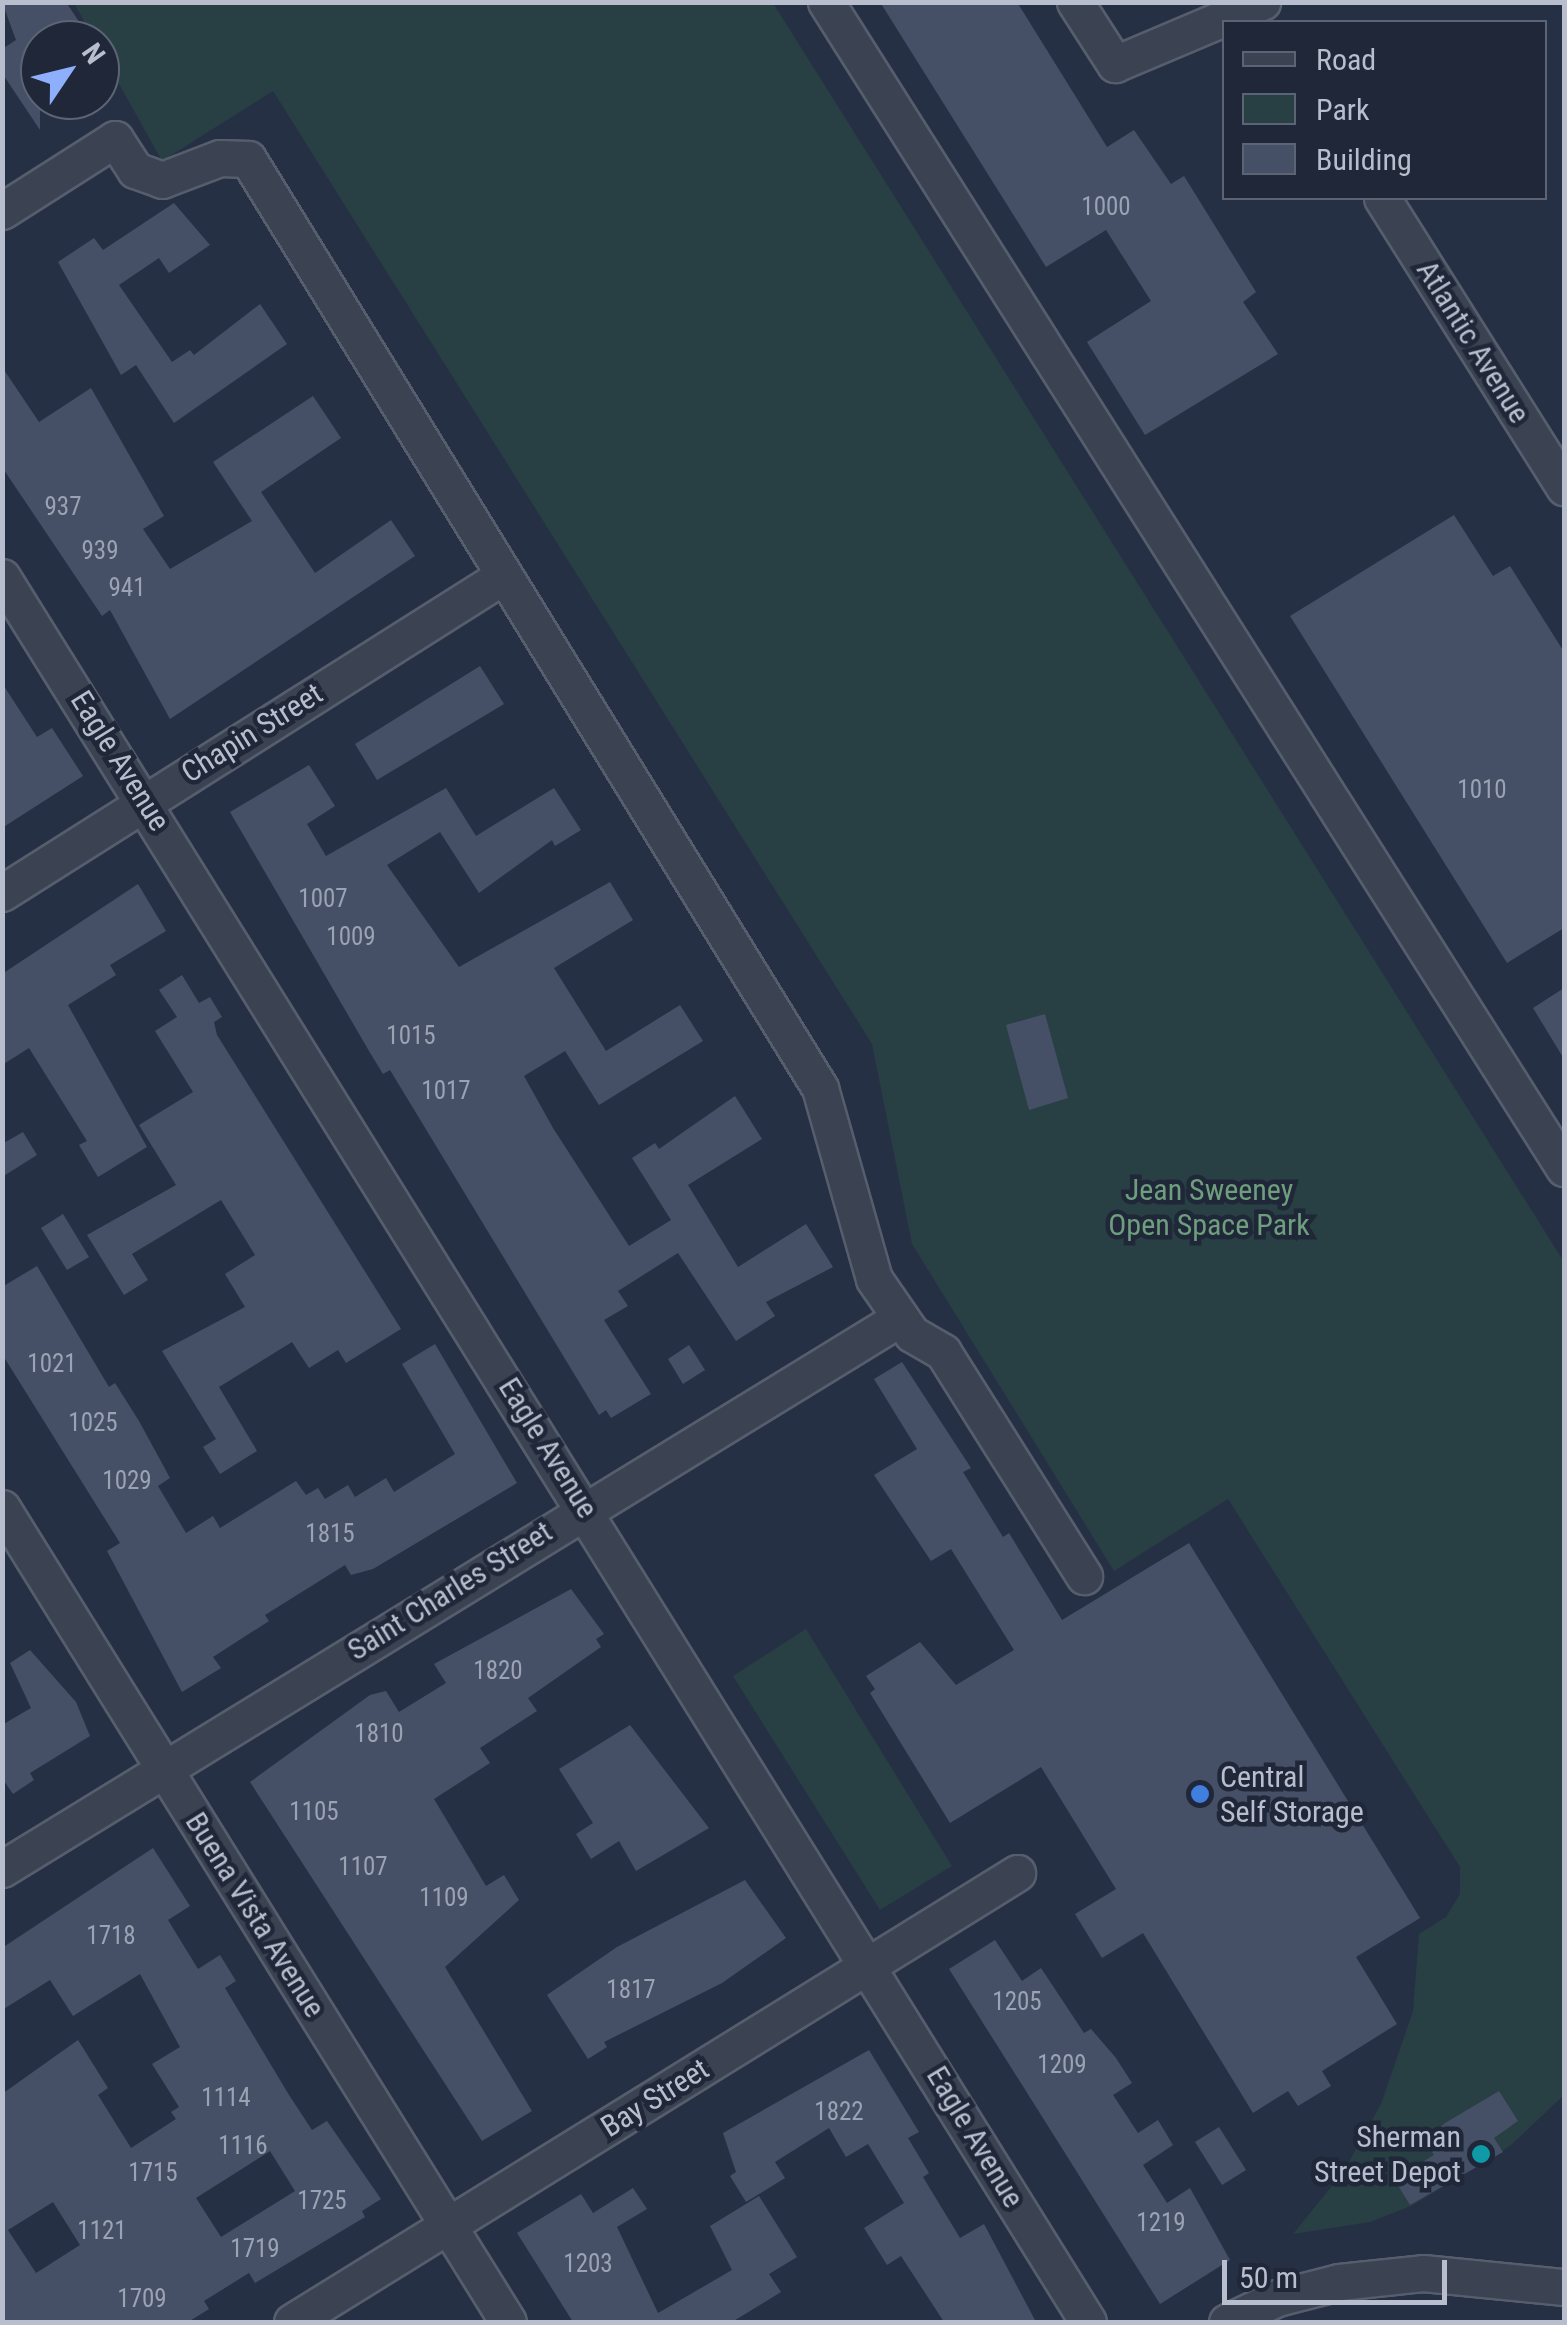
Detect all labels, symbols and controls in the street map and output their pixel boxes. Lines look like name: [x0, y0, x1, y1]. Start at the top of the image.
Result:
north arrow: [20, 20, 120, 120]
legend: [1222, 20, 1547, 200]
text: N: [75, 37, 112, 70]
text: Road: [1316, 42, 1376, 77]
text: Park: [1316, 92, 1370, 127]
text: Building: [1316, 142, 1412, 177]
house number: 1000: [1081, 192, 1131, 222]
street label: Atlantic Avenue: [1409, 254, 1537, 430]
house number: 937: [44, 492, 82, 522]
house number: 939: [81, 536, 119, 566]
house number: 941: [108, 573, 146, 603]
street label: Chapin Street: [175, 676, 329, 790]
street label: Eagle Avenue: [63, 684, 177, 838]
house number: 1010: [1457, 775, 1507, 805]
house number: 1007: [298, 884, 348, 914]
house number: 1009: [326, 922, 376, 952]
house number: 1015: [386, 1021, 436, 1051]
house number: 1017: [421, 1076, 471, 1106]
park label: Jean Sweeney Open Space Park: [1108, 1172, 1310, 1242]
house number: 1021: [27, 1349, 77, 1379]
street label: Eagle Avenue: [491, 1371, 605, 1525]
house number: 1025: [68, 1408, 118, 1438]
house number: 1029: [102, 1466, 152, 1496]
street label: Saint Charles Street: [341, 1514, 559, 1668]
house number: 1815: [305, 1519, 355, 1549]
house number: 1820: [473, 1656, 523, 1686]
house number: 1810: [354, 1719, 404, 1749]
place label: Central Self Storage: [1220, 1759, 1364, 1830]
marker: Central Self Storage: [1189, 1783, 1211, 1805]
house number: 1105: [289, 1797, 339, 1827]
street label: Buena Vista Avenue: [178, 1806, 332, 2024]
house number: 1107: [338, 1852, 388, 1882]
house number: 1109: [419, 1883, 469, 1913]
house number: 1718: [86, 1921, 136, 1951]
house number: 1817: [606, 1975, 656, 2005]
house number: 1205: [992, 1987, 1042, 2017]
house number: 1209: [1037, 2050, 1087, 2080]
street label: Bay Street: [594, 2051, 716, 2145]
street label: Eagle Avenue: [919, 2060, 1031, 2214]
house number: 1114: [201, 2083, 251, 2113]
house number: 1822: [814, 2097, 864, 2127]
place label: Sherman Street Depot: [1314, 2119, 1461, 2190]
house number: 1116: [218, 2131, 268, 2161]
marker: Sherman Street Depot: [1470, 2143, 1492, 2165]
house number: 1715: [128, 2158, 178, 2188]
house number: 1725: [297, 2186, 347, 2216]
house number: 1219: [1136, 2208, 1186, 2238]
house number: 1121: [77, 2216, 127, 2246]
house number: 1719: [230, 2234, 280, 2264]
scale bar: [1227, 2240, 1452, 2302]
house number: 1203: [563, 2249, 613, 2279]
text: 50 m: [1239, 2260, 1298, 2295]
house number: 1709: [117, 2284, 167, 2314]

